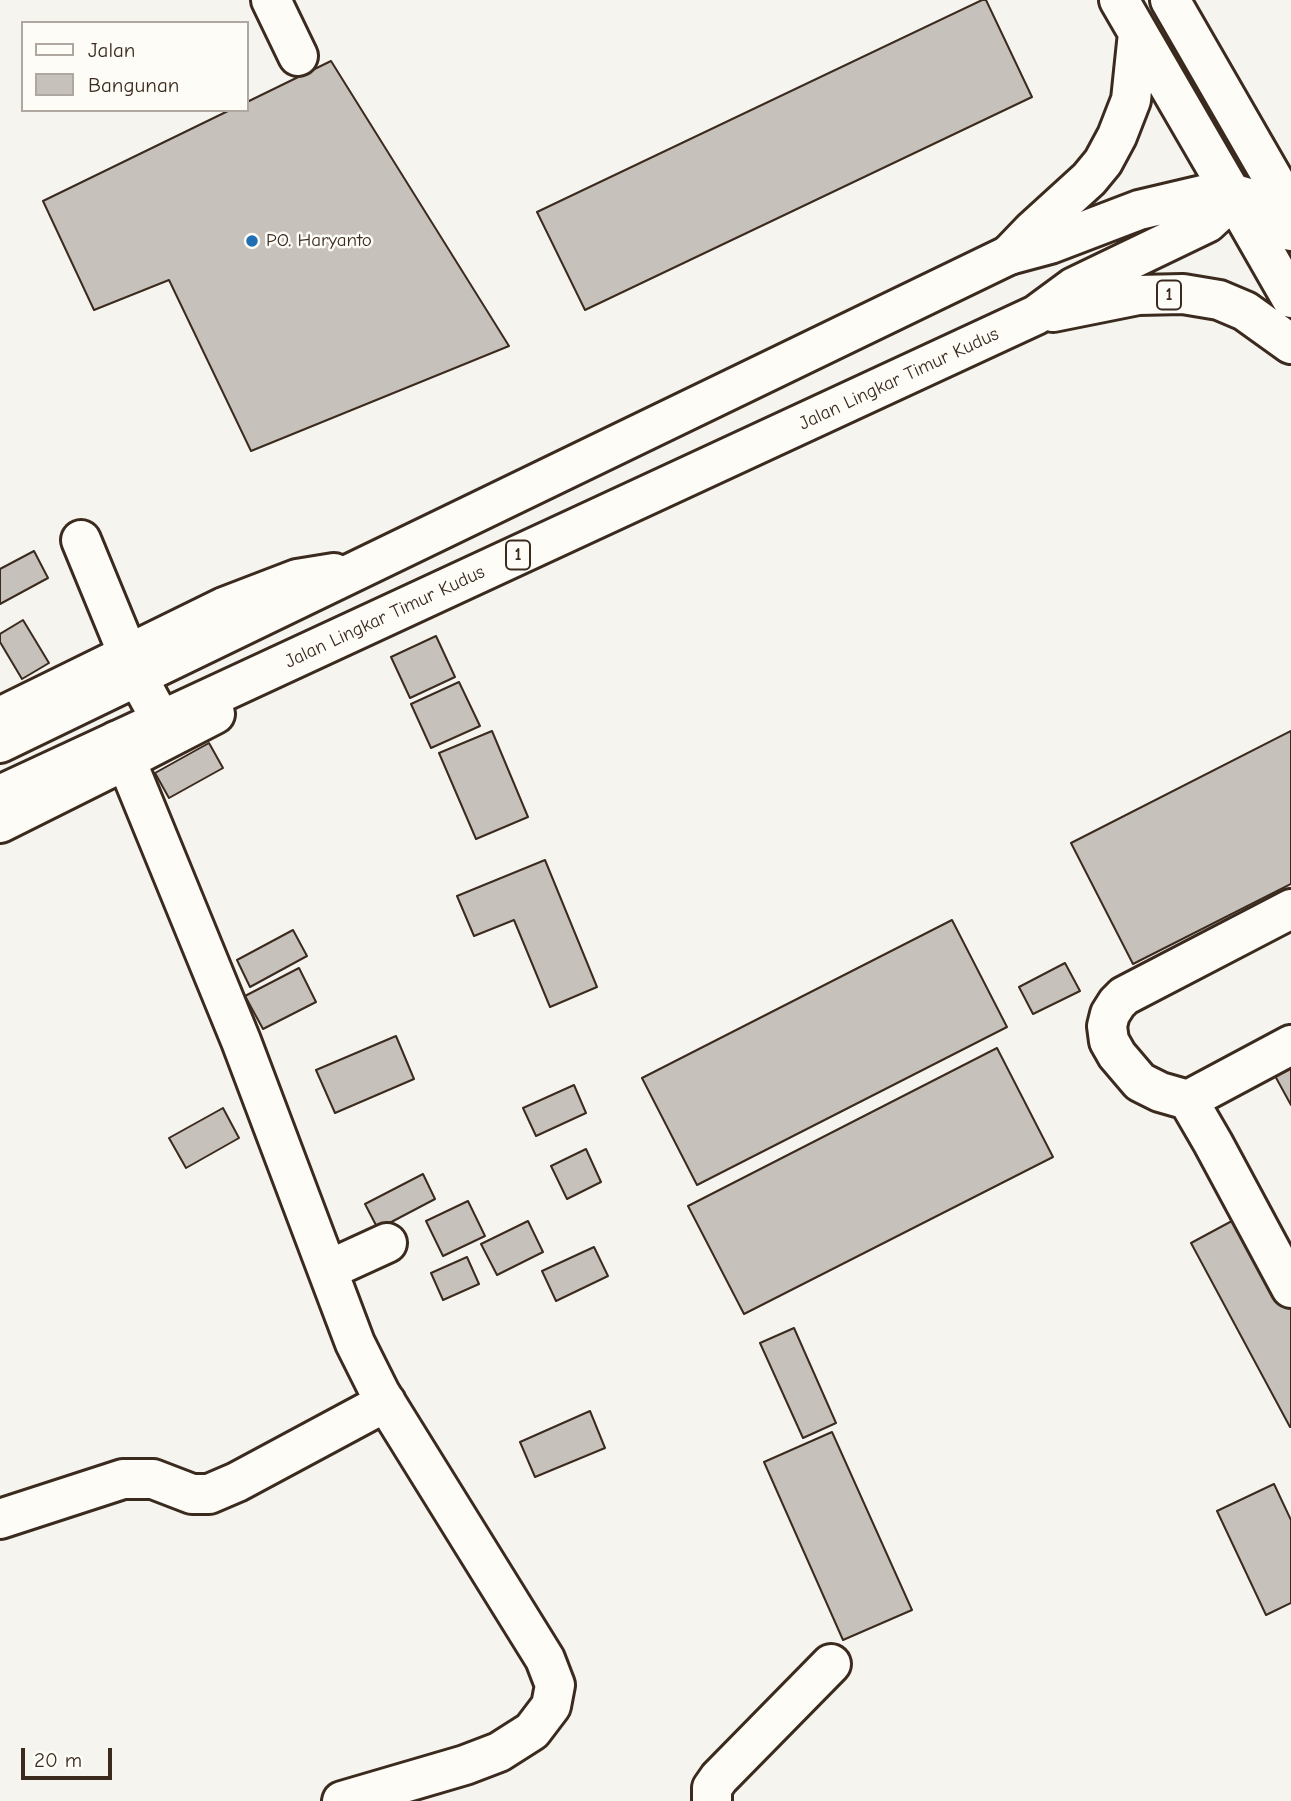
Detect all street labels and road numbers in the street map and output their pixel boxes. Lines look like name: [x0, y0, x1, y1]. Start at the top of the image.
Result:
road number: 1: [1157, 281, 1181, 310]
street label: Jalan Lingkar Timur Kudus: [796, 323, 1002, 435]
road number: 1: [506, 540, 530, 570]
street label: Jalan Lingkar Timur Kudus: [282, 561, 488, 673]

